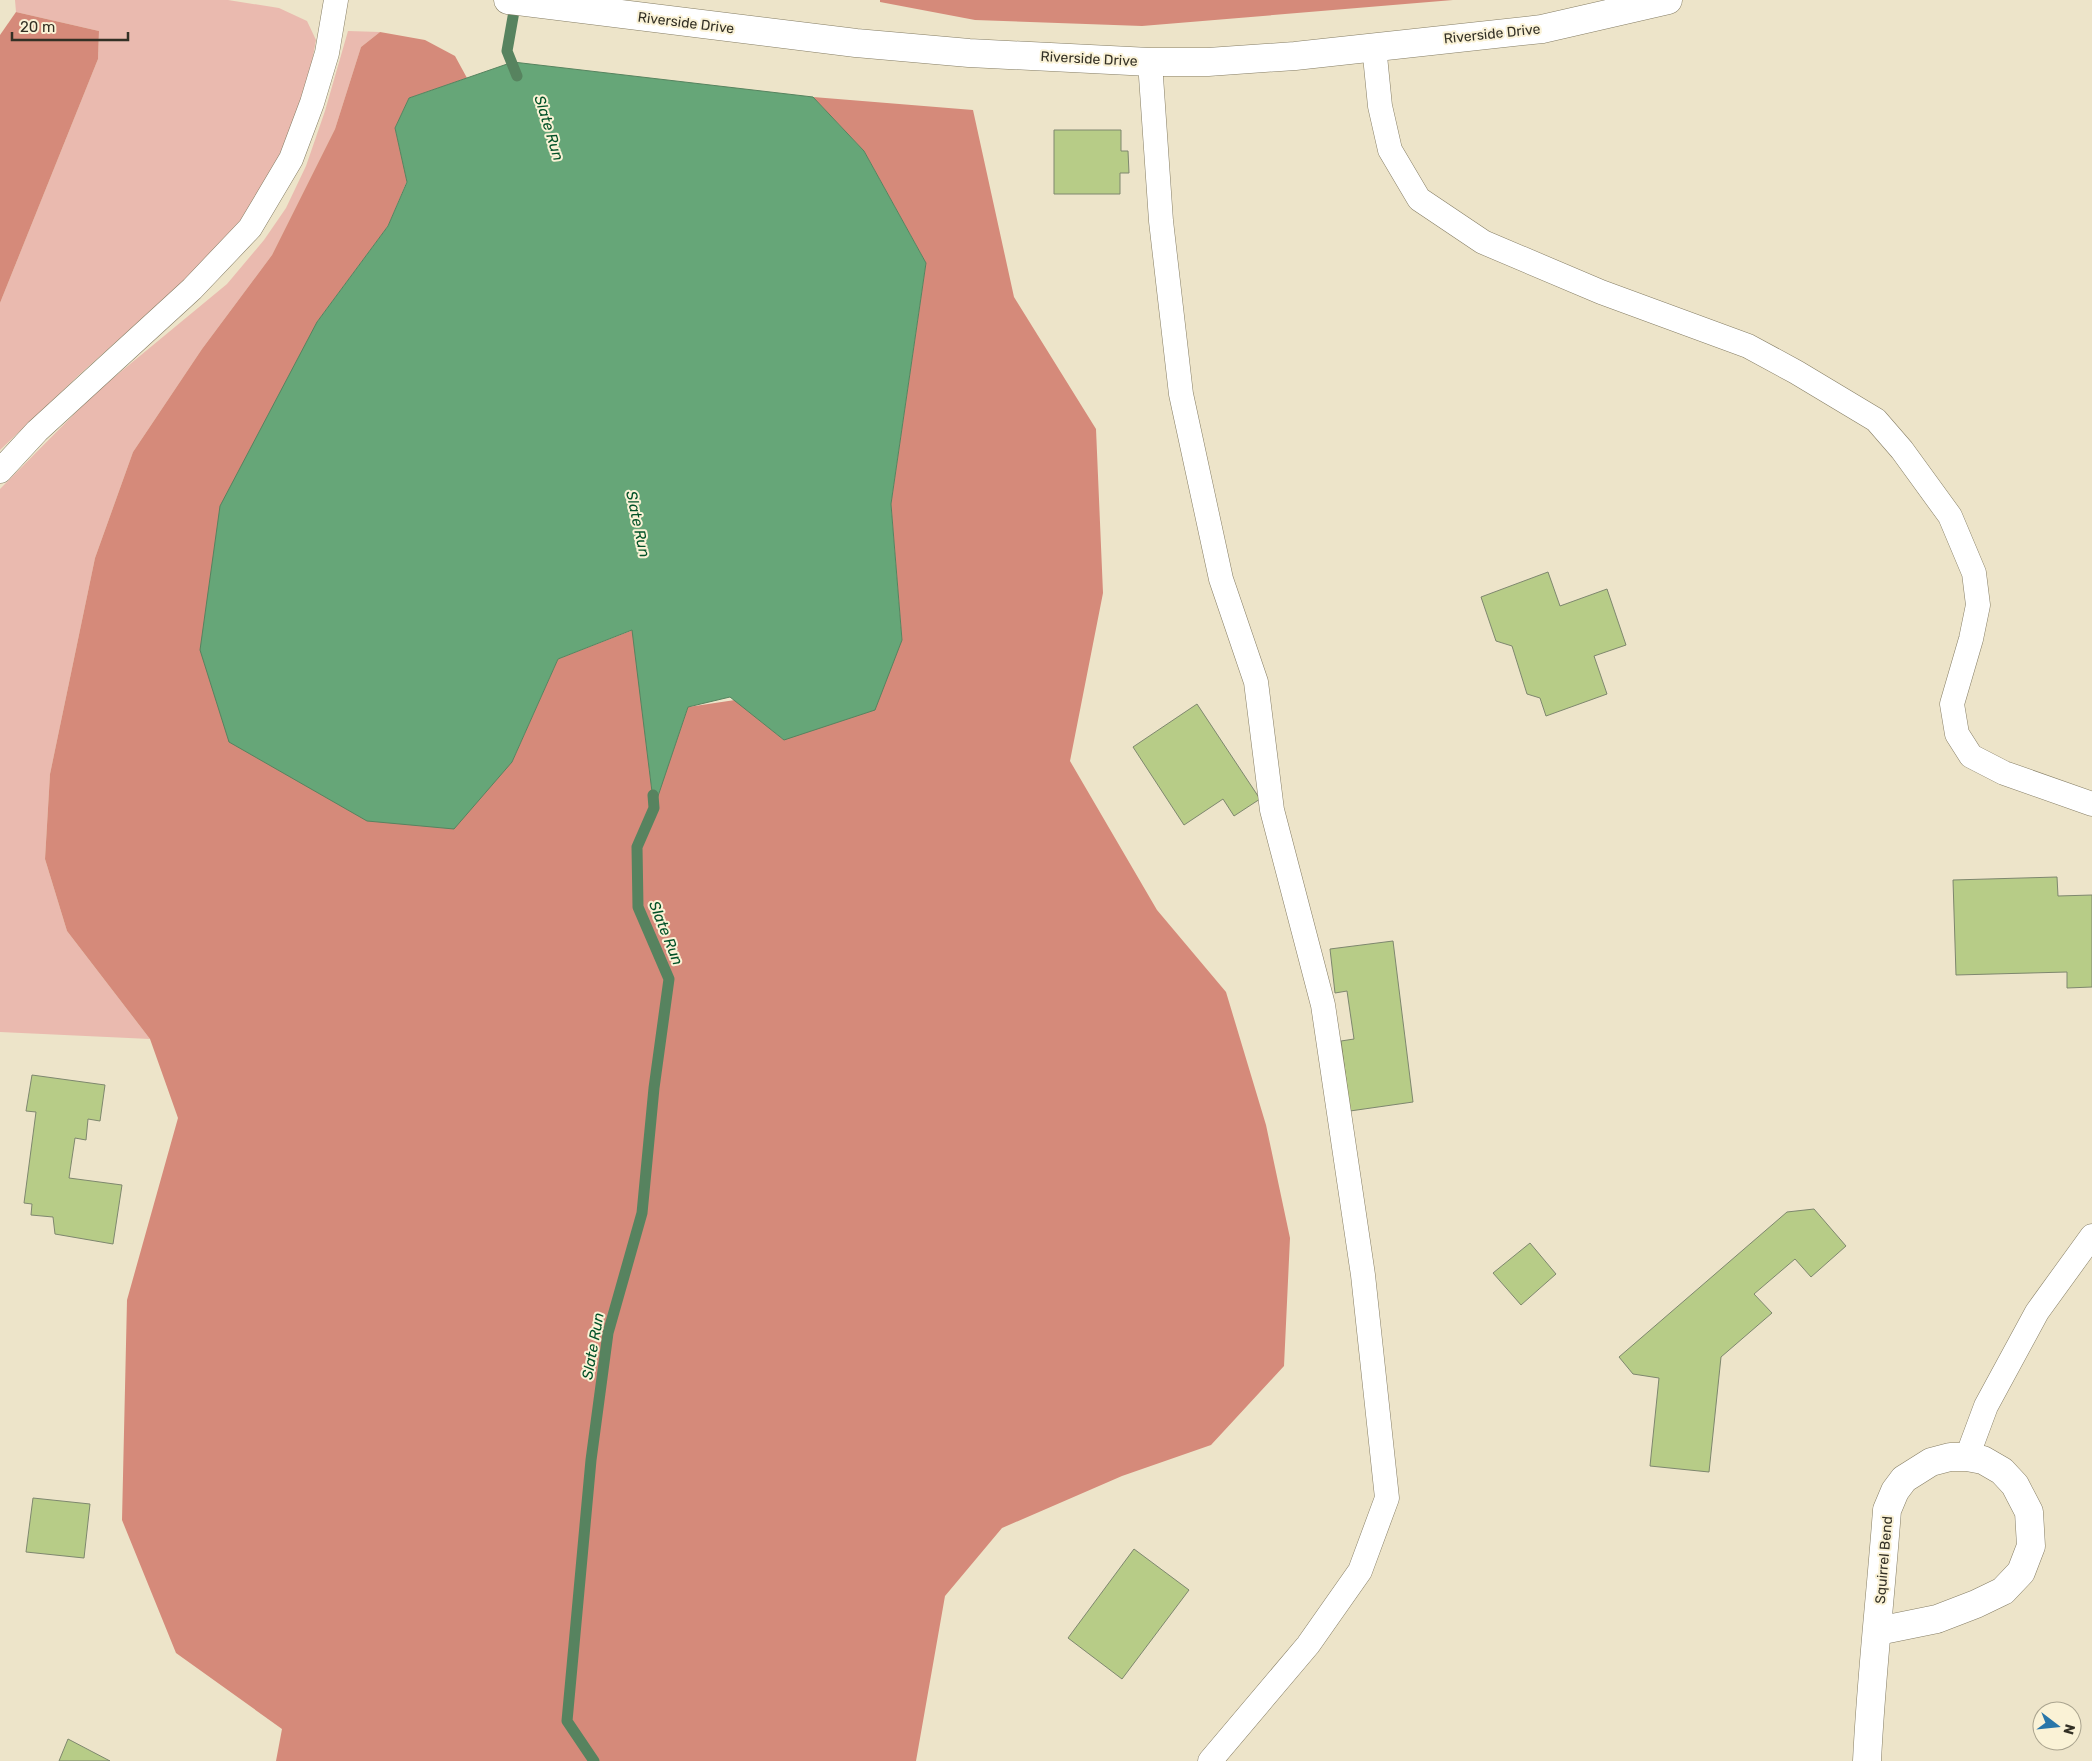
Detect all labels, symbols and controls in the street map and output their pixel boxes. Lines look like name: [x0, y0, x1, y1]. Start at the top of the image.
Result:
street label: Riverside Drive: [637, 9, 735, 37]
scale bar: [12, 10, 129, 42]
text: 20 m: [20, 18, 55, 36]
street label: Riverside Drive: [1443, 20, 1541, 48]
street label: Riverside Drive: [1040, 48, 1138, 70]
water label: Slate Run: [531, 93, 567, 163]
water label: Slate Run: [622, 489, 654, 559]
water label: Slate Run: [645, 898, 687, 968]
water label: Slate Run: [578, 1311, 608, 1381]
street label: Squirrel Bend: [1872, 1515, 1896, 1605]
north arrow: [2032, 1701, 2082, 1751]
text: N: [2059, 1722, 2079, 1737]

